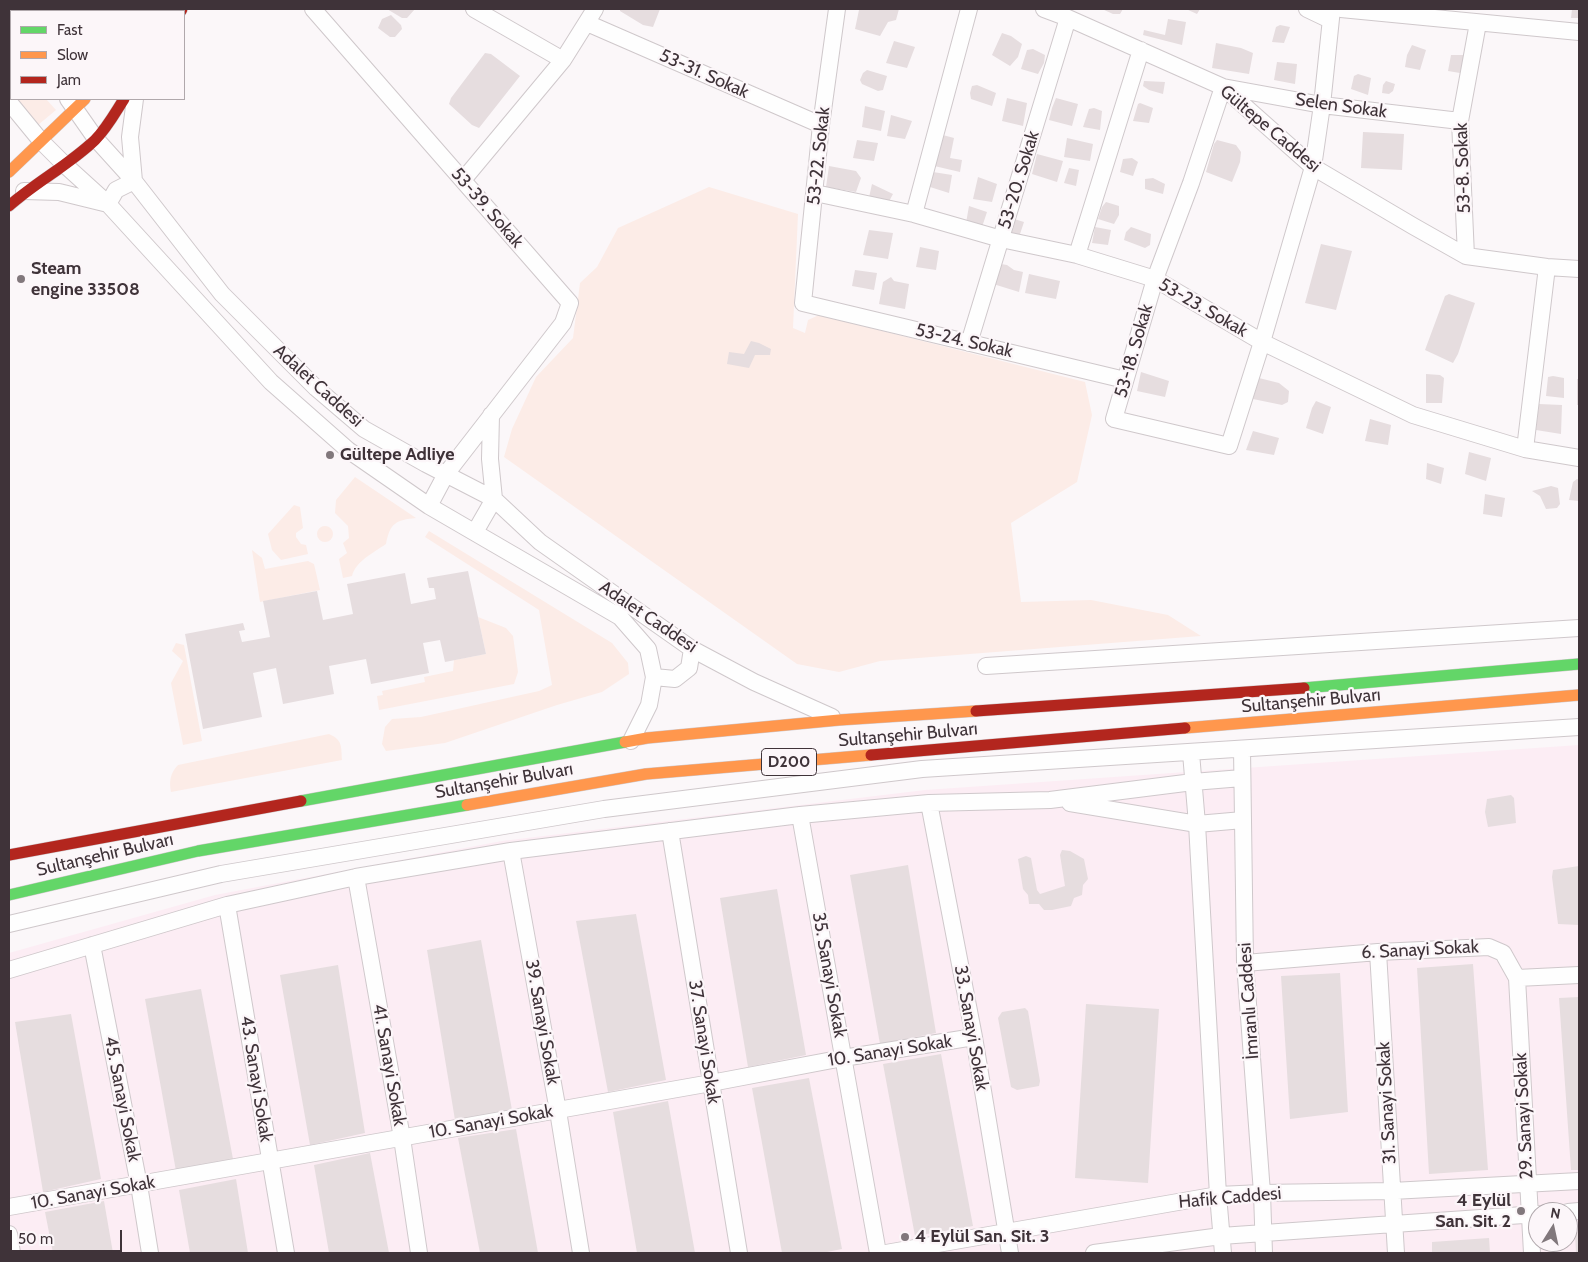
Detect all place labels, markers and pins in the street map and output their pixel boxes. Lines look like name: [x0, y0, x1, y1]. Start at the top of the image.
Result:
place label: Steam engine 33508: [31, 258, 140, 300]
marker: Steam engine 33508: [15, 273, 27, 285]
place label: Gültepe Adliye: [340, 444, 455, 466]
marker: Gültepe Adliye: [324, 449, 336, 461]
place label: 4 Eylül San. Sit. 2: [1435, 1190, 1511, 1232]
marker: 4 Eylül San. Sit. 2: [1515, 1205, 1527, 1217]
place label: 4 Eylül San. Sit. 3: [915, 1226, 1049, 1248]
marker: 4 Eylül San. Sit. 3: [899, 1231, 911, 1243]

